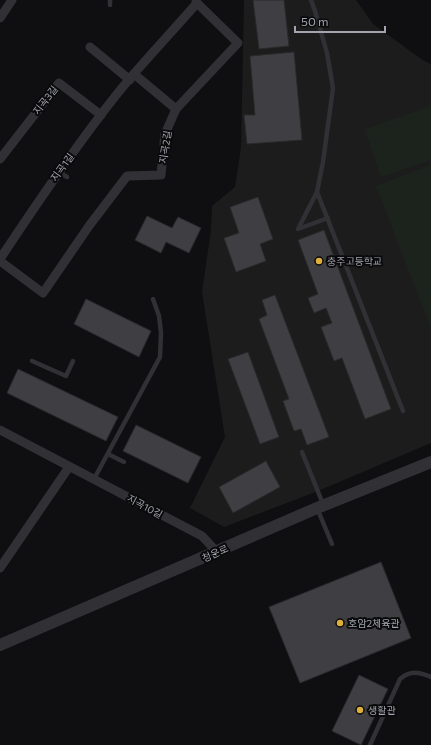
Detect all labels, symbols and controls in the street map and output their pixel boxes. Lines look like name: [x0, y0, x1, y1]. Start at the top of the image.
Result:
scale bar: [295, 8, 385, 34]
text: 50 m: [301, 14, 329, 28]
street label: 지곡3길: [30, 83, 60, 117]
street label: 지곡2길: [156, 130, 174, 164]
street label: 지곡1길: [48, 151, 76, 183]
place label: 충주고등학교: [327, 255, 382, 267]
marker: 충주고등학교: [314, 256, 324, 266]
street label: 지곡10길: [125, 492, 165, 520]
street label: 청운로: [200, 542, 230, 564]
place label: 호암2체육관: [348, 617, 400, 629]
marker: 호암2체육관: [335, 618, 345, 628]
place label: 생활관: [368, 704, 396, 716]
marker: 생활관: [355, 705, 365, 715]

